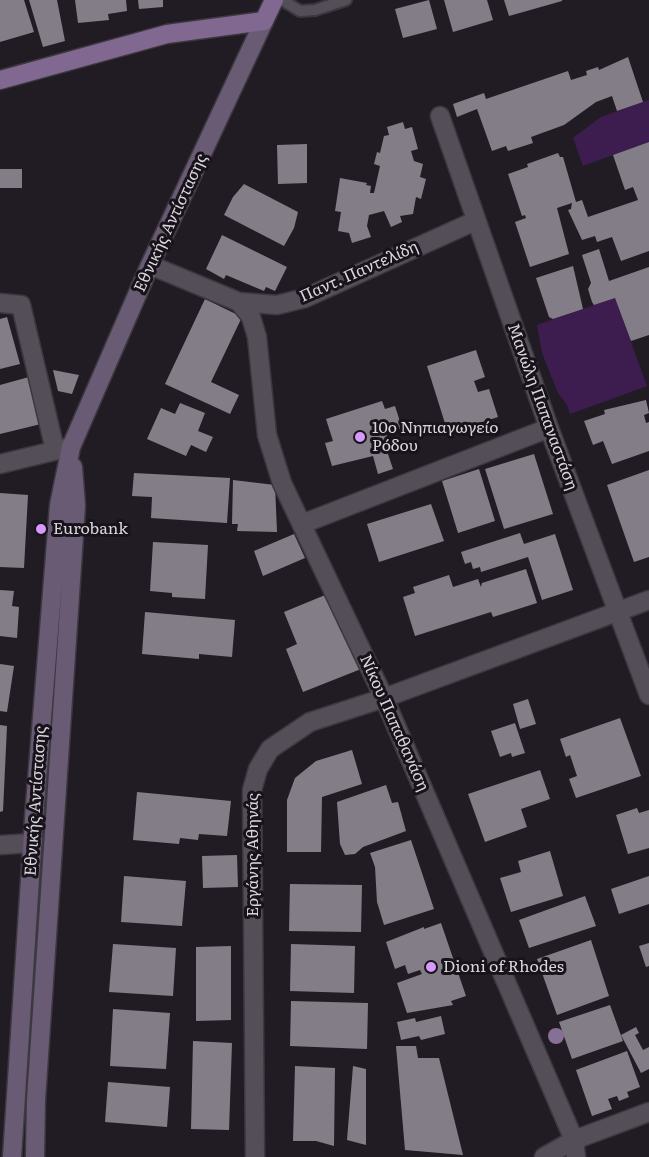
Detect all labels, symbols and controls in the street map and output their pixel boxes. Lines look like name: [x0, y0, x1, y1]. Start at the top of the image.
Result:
street label: Εθνικής Αντίστασης: [130, 151, 212, 295]
street label: Παντ. Παντελίδη: [297, 237, 421, 307]
street label: Μανώλη Παπαναστάση: [503, 321, 581, 493]
place label: 10ο Νηπιαγωγείο Ρόδου: [372, 418, 498, 456]
marker: 10ο Νηπιαγωγείο Ρόδου: [353, 430, 367, 444]
place label: Eurobank: [53, 519, 128, 539]
marker: Eurobank: [34, 522, 48, 536]
street label: Νίκου Παπαθανάση: [355, 652, 433, 794]
street label: Εθνικής Αντίστασης: [21, 725, 51, 877]
street label: Εργάνης Αθηνάς: [243, 793, 263, 917]
place label: Dioni of Rhodes: [443, 957, 564, 977]
marker: Dioni of Rhodes: [424, 960, 438, 974]

